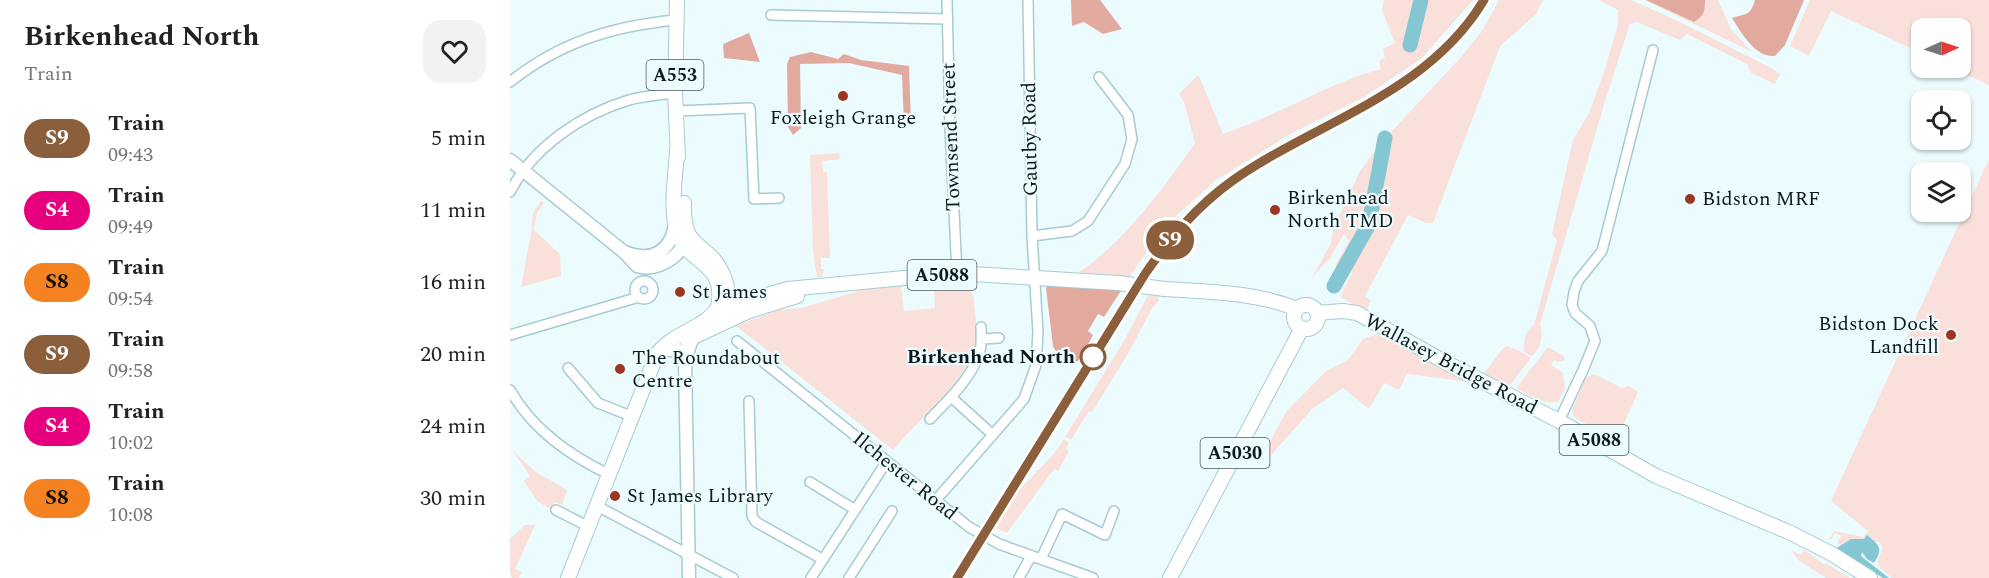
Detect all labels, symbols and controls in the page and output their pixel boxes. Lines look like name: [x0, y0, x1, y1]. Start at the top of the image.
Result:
text: Birkenhead North: [24, 15, 260, 58]
north arrow: [1911, 18, 1971, 78]
map controls: [1911, 18, 1971, 222]
button: heart: [423, 20, 486, 83]
text: Train: [24, 59, 73, 89]
road number: A553: [646, 60, 704, 90]
street label: Townsend Street: [933, 62, 969, 212]
street label: Gautby Road: [1014, 82, 1046, 196]
marker: Foxleigh Grange: [836, 89, 850, 103]
button: locate: [1911, 90, 1971, 150]
place label: Foxleigh Grange: [770, 103, 916, 133]
text: Train: [108, 107, 165, 140]
text: S9: [45, 122, 69, 154]
text: 5 min: [431, 122, 486, 155]
text: 09:43: [108, 140, 153, 170]
button: layers: [1911, 162, 1971, 222]
text: Train: [108, 179, 165, 212]
place label: Birkenhead North TMD: [1287, 183, 1394, 236]
place label: Bidston MRF: [1702, 184, 1820, 214]
marker: Bidston MRF: [1683, 192, 1697, 206]
text: S4: [45, 194, 69, 226]
text: 11 min: [420, 194, 486, 227]
marker: Birkenhead North TMD: [1268, 203, 1282, 217]
text: 09:49: [108, 212, 153, 242]
line badge: S9: [1143, 220, 1197, 260]
text: S9: [1158, 224, 1182, 256]
text: Train: [108, 251, 165, 284]
road number: A5088: [908, 260, 976, 290]
text: S8: [45, 266, 69, 298]
text: 16 min: [420, 266, 486, 299]
place label: St James: [692, 277, 767, 307]
text: 09:54: [108, 284, 153, 314]
marker: St James: [673, 285, 687, 299]
street label: Wallasey Bridge Road: [1359, 306, 1543, 422]
place label: Bidston Dock Landfill: [1818, 309, 1939, 362]
text: Train: [108, 323, 165, 356]
marker: Bidston Dock Landfill: [1944, 328, 1958, 342]
text: S9: [45, 338, 69, 370]
text: 20 min: [420, 338, 486, 371]
place label: Birkenhead North: [907, 342, 1075, 372]
place label: The Roundabout Centre: [632, 343, 780, 396]
marker: Birkenhead North: [1080, 344, 1106, 370]
text: 09:58: [108, 356, 153, 386]
marker: The Roundabout Centre: [613, 362, 627, 376]
text: Train: [108, 395, 165, 428]
text: S4: [45, 410, 69, 442]
text: 24 min: [420, 410, 486, 443]
street label: Ilchester Road: [846, 424, 964, 528]
road number: A5088: [1560, 425, 1628, 455]
text: 10:02: [108, 428, 153, 458]
road number: A5030: [1200, 438, 1270, 468]
text: Train: [108, 467, 165, 500]
place label: St James Library: [627, 481, 774, 511]
text: S8: [45, 482, 69, 514]
text: 30 min: [420, 482, 486, 515]
marker: St James Library: [608, 489, 622, 503]
text: 10:08: [108, 500, 153, 530]

